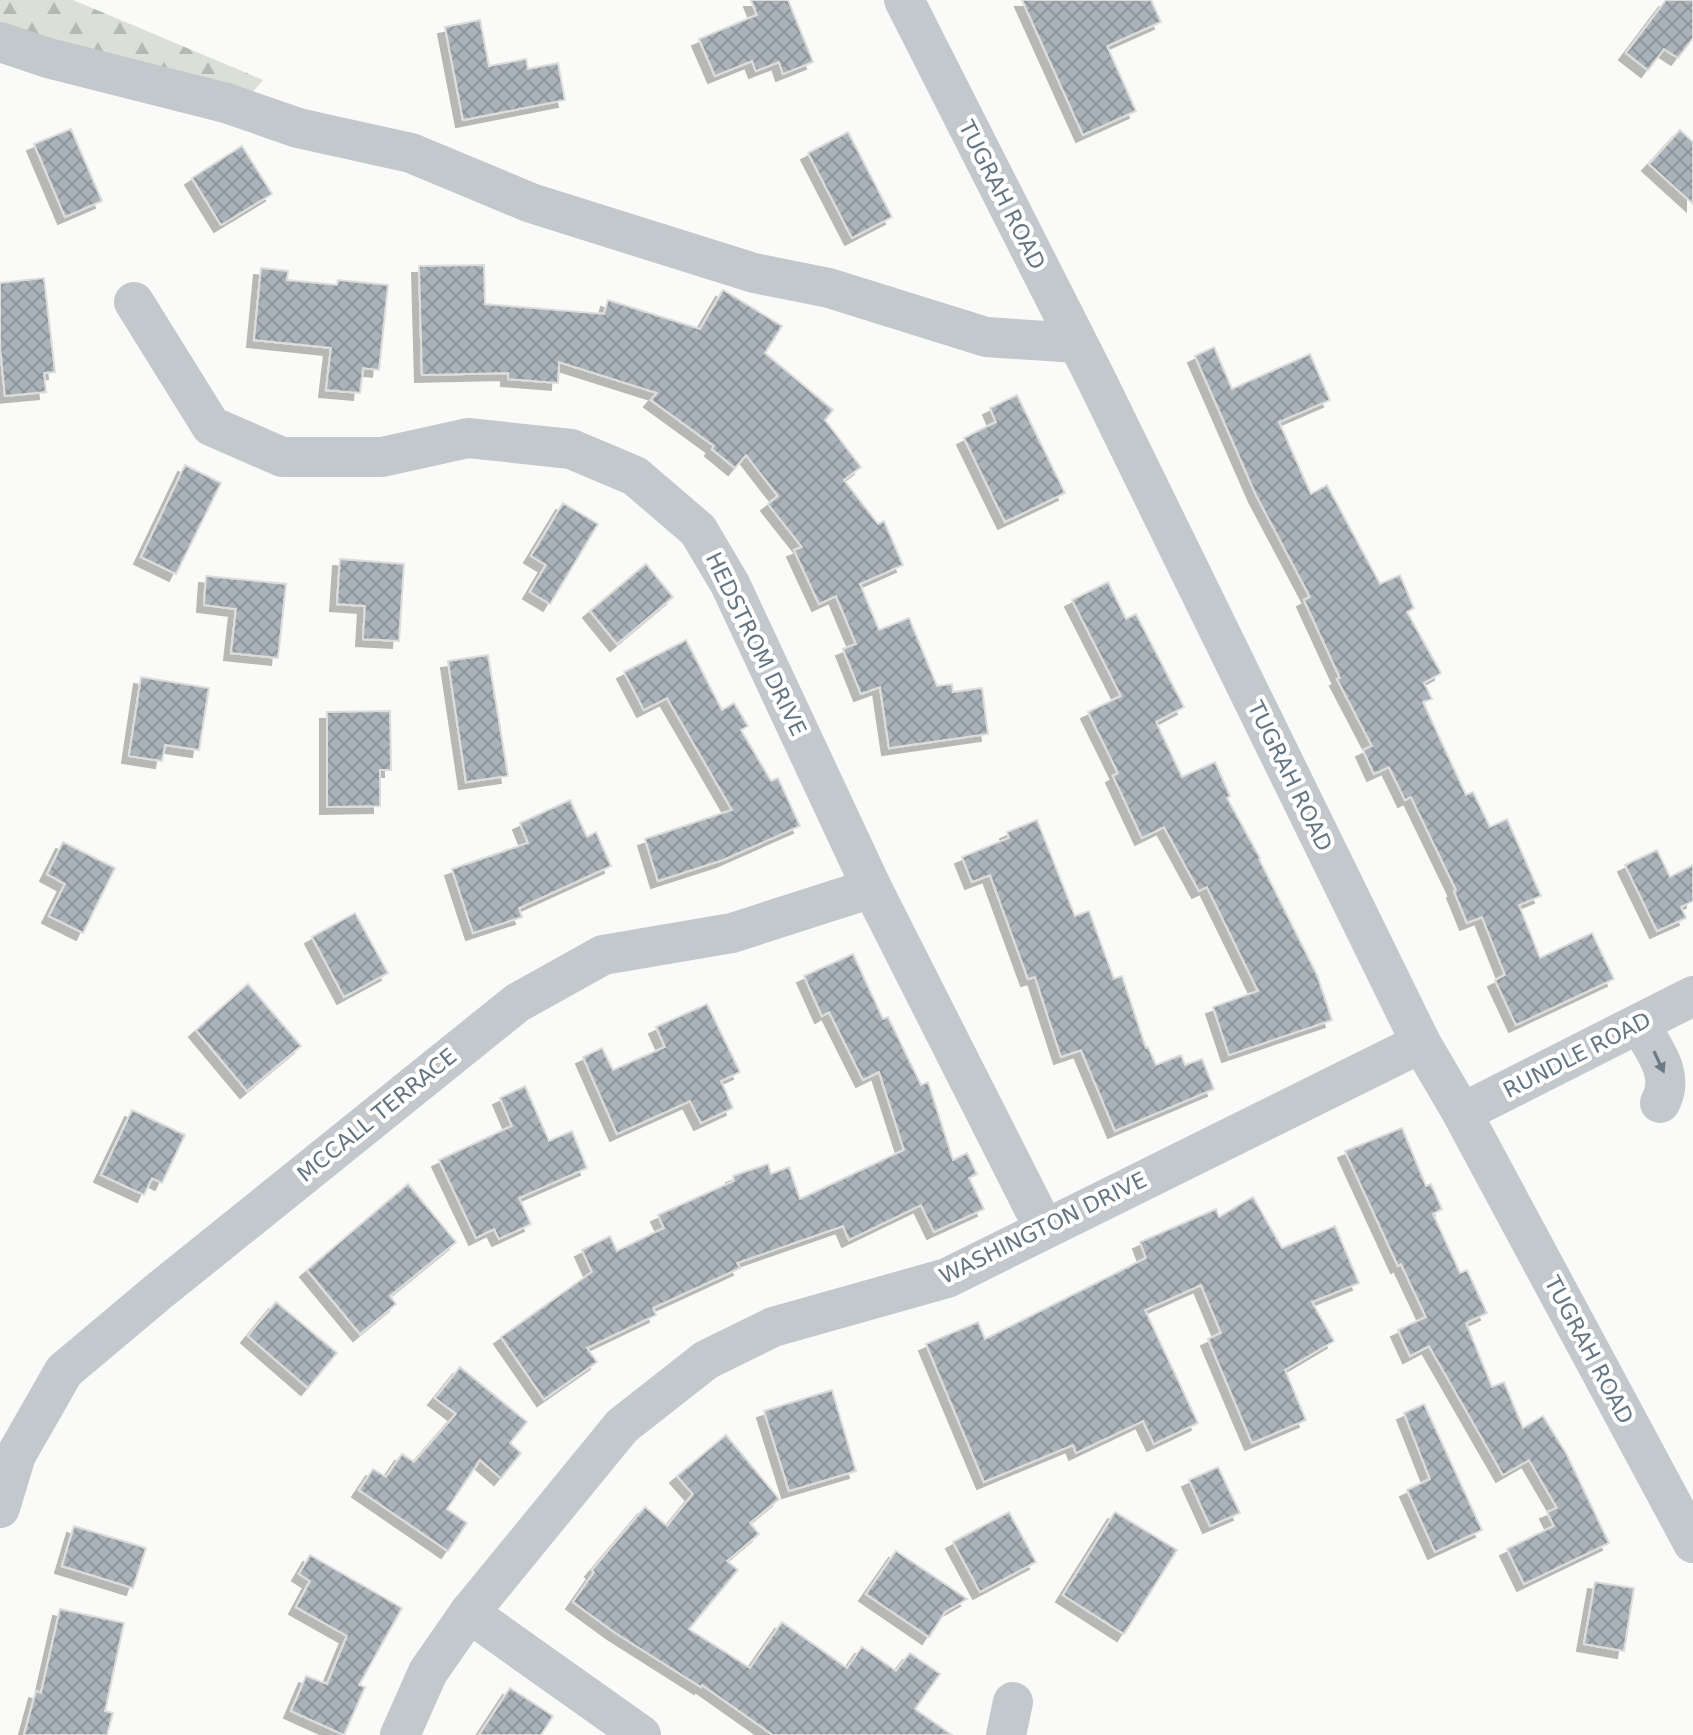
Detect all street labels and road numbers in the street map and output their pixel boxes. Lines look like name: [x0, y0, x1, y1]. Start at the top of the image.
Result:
street label: TUGRAH ROAD: [953, 115, 1050, 274]
street label: HEDSTROM DRIVE: [701, 548, 811, 740]
street label: TUGRAH ROAD: [1242, 696, 1337, 855]
street label: RUNDLE ROAD: [1499, 1007, 1655, 1103]
street label: MCCALL TERRACE: [292, 1043, 462, 1187]
street label: WASHINGTON DRIVE: [935, 1167, 1151, 1289]
street label: TUGRAH ROAD: [1539, 1271, 1638, 1428]

